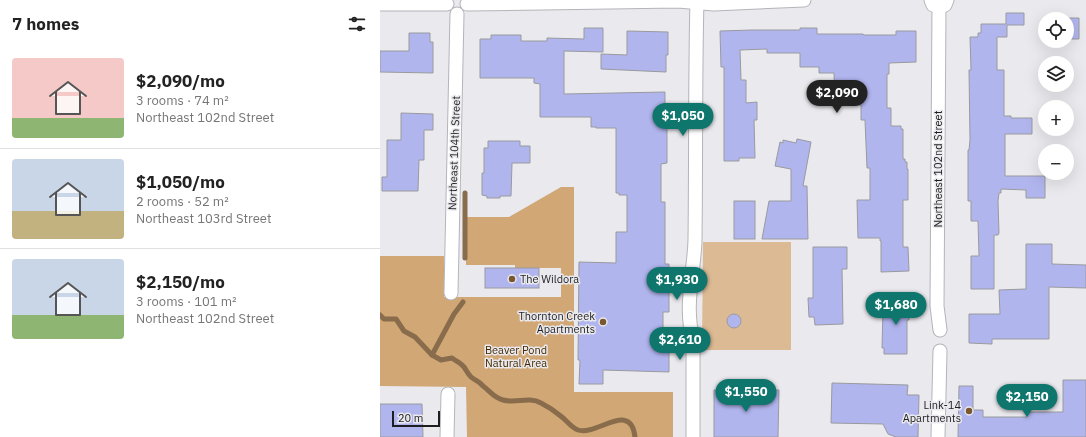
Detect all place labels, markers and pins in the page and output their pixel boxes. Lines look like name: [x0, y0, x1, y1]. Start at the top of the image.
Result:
pin: $2,090: [804, 80, 870, 114]
pin: $1,050: [650, 103, 716, 137]
pin: $1,930: [644, 267, 710, 301]
place label: The Wildora: [520, 272, 579, 286]
marker: The Wildora: [507, 274, 517, 284]
pin: $1,680: [863, 292, 929, 326]
place label: Thornton Creek Apartments: [519, 309, 595, 336]
marker: Thornton Creek Apartments: [598, 317, 608, 327]
pin: $2,610: [647, 327, 713, 361]
pin: $1,550: [713, 379, 779, 413]
pin: $2,150: [994, 384, 1060, 418]
place label: Link-14 Apartments: [903, 398, 961, 425]
marker: Link-14 Apartments: [964, 406, 974, 416]

